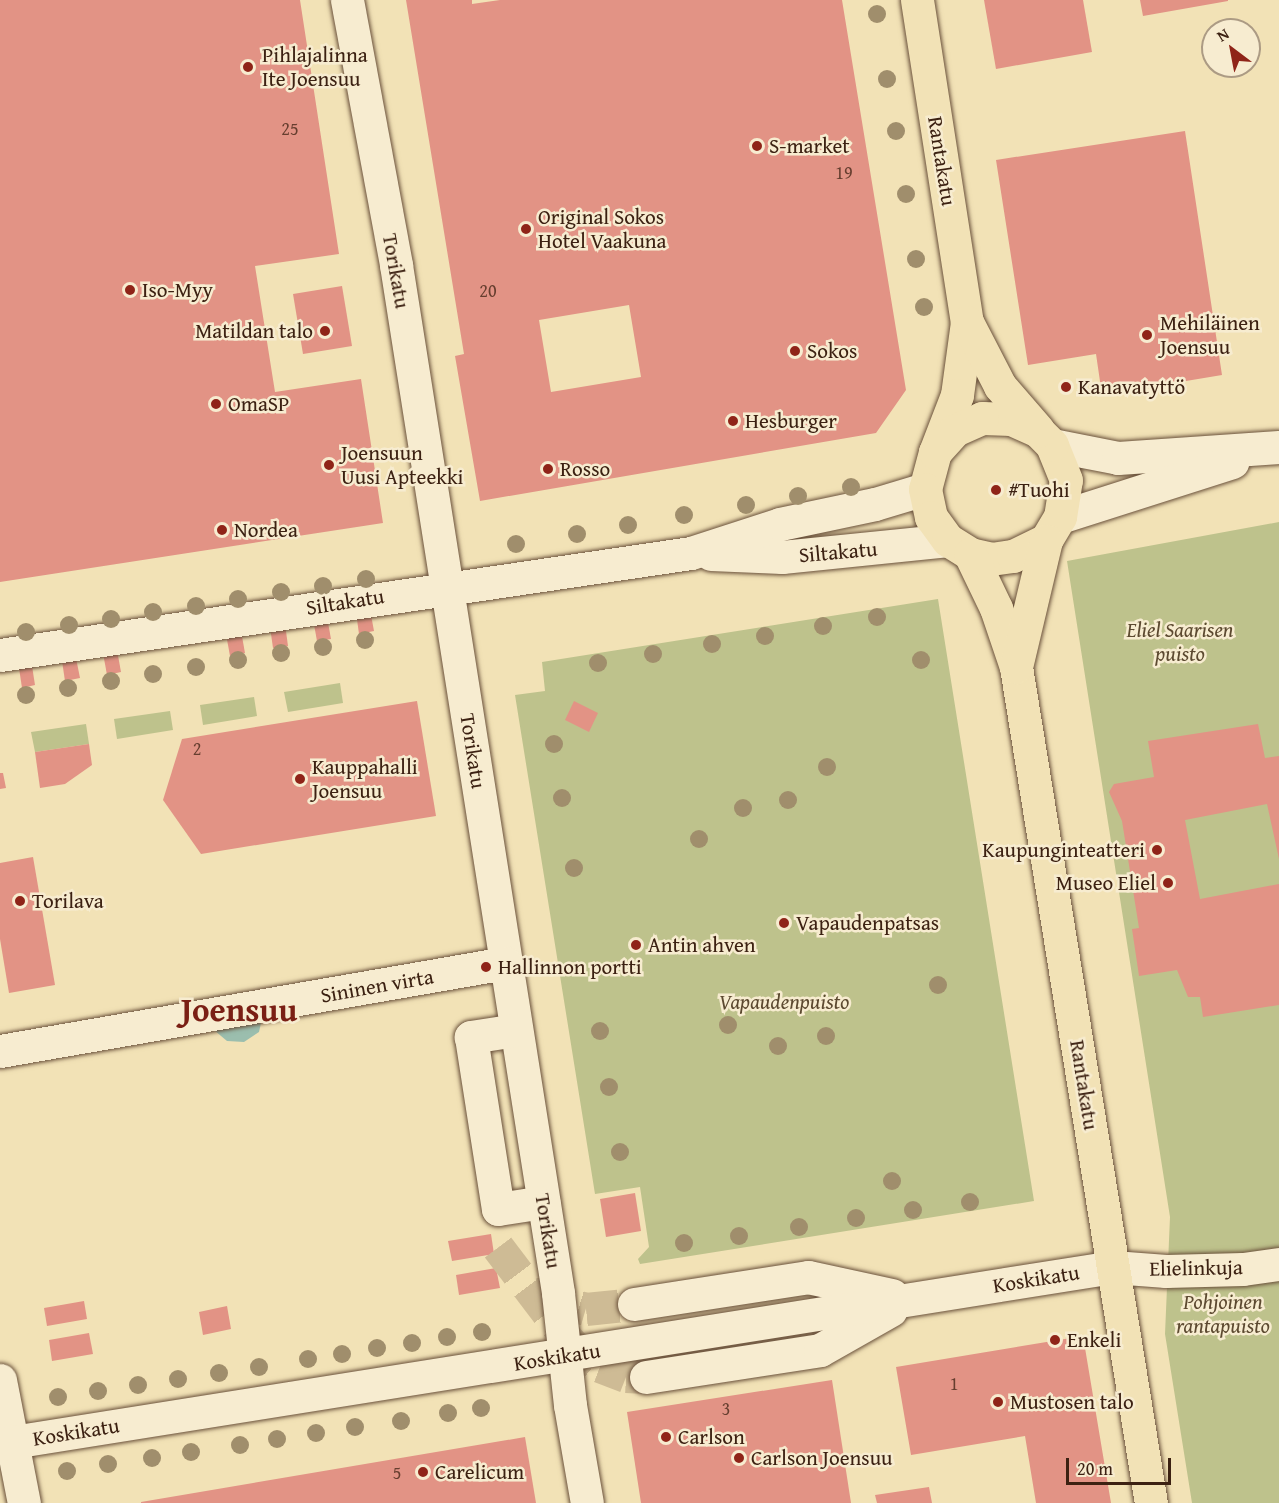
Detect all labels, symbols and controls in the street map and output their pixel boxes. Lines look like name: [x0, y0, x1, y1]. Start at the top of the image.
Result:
north arrow: [1201, 18, 1261, 78]
text: N: [1212, 21, 1233, 47]
place label: Pihlajalinna Ite Joensuu: [262, 42, 368, 92]
marker: Pihlajalinna Ite Joensuu: [239, 58, 257, 76]
street label: Rantakatu: [922, 114, 962, 208]
house number: 25: [281, 118, 299, 140]
place label: S-market: [769, 133, 850, 159]
marker: S-market: [750, 139, 764, 153]
house number: 19: [835, 162, 853, 184]
place label: Original Sokos Hotel Vaakuna: [538, 204, 667, 254]
marker: Original Sokos Hotel Vaakuna: [519, 222, 533, 236]
street label: Torikatu: [377, 232, 415, 310]
place label: Iso-Myy: [142, 277, 213, 303]
house number: 20: [479, 280, 497, 302]
marker: Iso-Myy: [123, 283, 137, 297]
place label: Mehiläinen Joensuu: [1160, 310, 1260, 360]
place label: Matildan talo: [195, 318, 313, 344]
marker: Matildan talo: [318, 324, 332, 338]
marker: Mehiläinen Joensuu: [1138, 326, 1156, 344]
place label: Sokos: [807, 338, 857, 364]
marker: Sokos: [788, 344, 802, 358]
place label: Kanavatyttö: [1078, 374, 1185, 400]
marker: Kanavatyttö: [1059, 380, 1073, 394]
place label: OmaSP: [228, 391, 289, 417]
marker: OmaSP: [209, 397, 223, 411]
place label: Hesburger: [745, 408, 837, 434]
marker: Hesburger: [726, 414, 740, 428]
place label: Joensuun Uusi Apteekki: [341, 440, 463, 490]
place label: Rosso: [560, 456, 610, 482]
marker: Joensuun Uusi Apteekki: [322, 458, 336, 472]
marker: Rosso: [541, 462, 555, 476]
place label: #Tuohi: [1008, 477, 1070, 503]
marker: #Tuohi: [989, 483, 1003, 497]
place label: Nordea: [234, 517, 298, 543]
marker: Nordea: [215, 523, 229, 537]
street label: Siltakatu: [798, 536, 878, 568]
street label: Siltakatu: [304, 583, 386, 621]
park label: Eliel Saarisen puisto: [1127, 617, 1233, 667]
street label: Torikatu: [455, 712, 491, 790]
house number: 2: [193, 738, 201, 760]
place label: Kauppahalli Joensuu: [312, 754, 418, 804]
marker: Kauppahalli Joensuu: [293, 772, 307, 786]
place label: Kaupunginteatteri: [982, 837, 1145, 863]
marker: Kaupunginteatteri: [1150, 843, 1164, 857]
place label: Museo Eliel: [1056, 870, 1156, 896]
marker: Museo Eliel: [1161, 876, 1175, 890]
place label: Torilava: [32, 888, 104, 914]
marker: Torilava: [13, 894, 27, 908]
place label: Vapaudenpatsas: [796, 910, 939, 936]
marker: Vapaudenpatsas: [777, 916, 791, 930]
place label: Antin ahven: [648, 932, 756, 958]
marker: Antin ahven: [629, 938, 643, 952]
place label: Hallinnon portti: [498, 954, 642, 980]
marker: Hallinnon portti: [479, 960, 493, 974]
street label: Sininen virta: [319, 964, 435, 1008]
park label: Vapaudenpuisto: [719, 989, 849, 1015]
district label: Joensuu: [181, 990, 297, 1030]
street label: Rantakatu: [1064, 1038, 1104, 1132]
street label: Torikatu: [530, 1192, 566, 1270]
street label: Elielinkuja: [1149, 1255, 1243, 1281]
street label: Koskikatu: [991, 1260, 1081, 1298]
park label: Pohjoinen rantapuisto: [1176, 1289, 1270, 1339]
place label: Enkeli: [1067, 1327, 1121, 1353]
marker: Enkeli: [1048, 1333, 1062, 1347]
street label: Koskikatu: [512, 1338, 602, 1376]
house number: 1: [950, 1373, 958, 1395]
place label: Mustosen talo: [1010, 1389, 1134, 1415]
marker: Mustosen talo: [991, 1395, 1005, 1409]
house number: 3: [722, 1398, 730, 1420]
street label: Koskikatu: [31, 1413, 121, 1451]
place label: Carlson: [678, 1424, 745, 1450]
marker: Carlson: [659, 1430, 673, 1444]
place label: Carlson Joensuu: [751, 1445, 892, 1471]
scale bar: [1069, 1446, 1174, 1484]
marker: Carlson Joensuu: [732, 1451, 746, 1465]
text: 20 m: [1077, 1455, 1113, 1482]
place label: Carelicum: [435, 1459, 524, 1485]
house number: 5: [393, 1462, 401, 1484]
marker: Carelicum: [416, 1465, 430, 1479]

